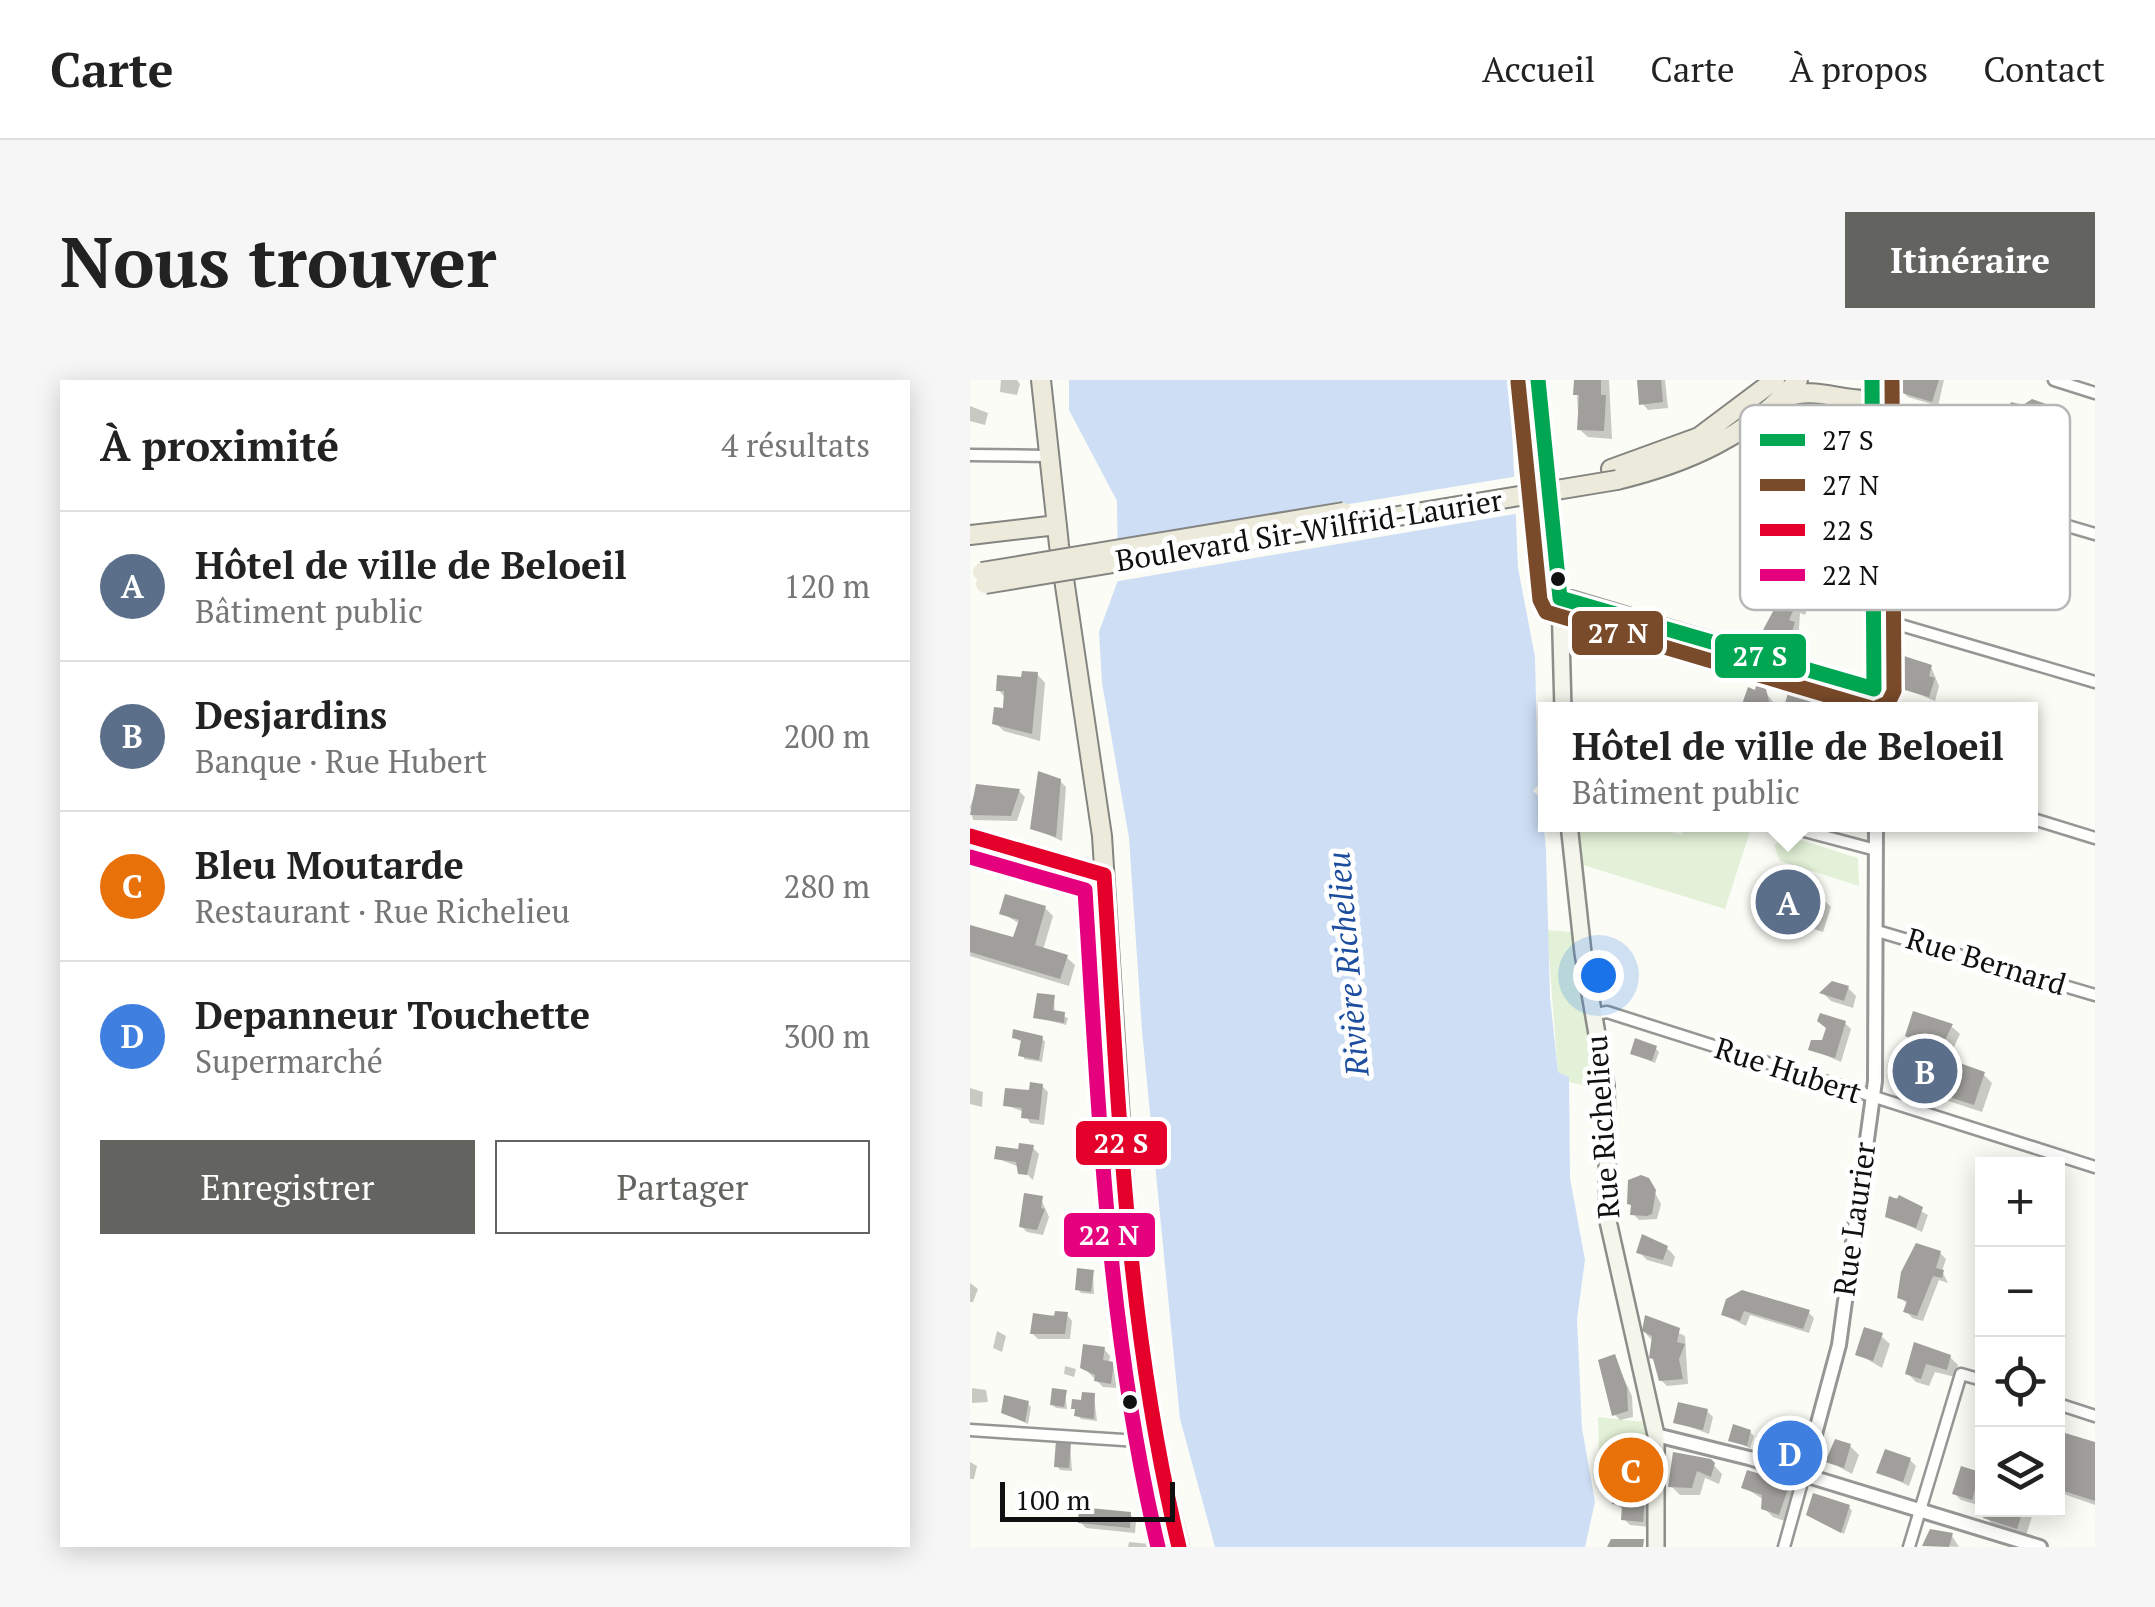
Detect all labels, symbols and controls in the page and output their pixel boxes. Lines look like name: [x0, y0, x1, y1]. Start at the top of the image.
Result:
text: Carte: [50, 37, 174, 101]
text: Accueil: [1482, 46, 1595, 92]
text: Carte: [1650, 46, 1735, 92]
text: À propos: [1790, 46, 1928, 92]
text: Contact: [1983, 46, 2105, 92]
button: Itinéraire: [1845, 212, 2095, 308]
text: Nous trouver: [60, 214, 496, 307]
legend: [1740, 405, 2070, 610]
text: À proximité: [100, 417, 339, 473]
text: 27 S: [1822, 421, 1874, 458]
text: 4 résultats: [721, 424, 870, 466]
text: 27 N: [1822, 466, 1879, 503]
street label: Boulevard Sir-Wilfrid-Laurier: [1113, 480, 1505, 580]
text: 22 S: [1822, 511, 1874, 548]
text: Hôtel de ville de Beloeil: [195, 540, 627, 590]
text: 22 N: [1822, 556, 1879, 593]
text: A: [121, 565, 144, 607]
text: 120 m: [783, 565, 870, 607]
unlabelled marker: [1548, 569, 1568, 589]
text: Bâtiment public: [195, 590, 423, 632]
line badge: 27 N: [1570, 609, 1665, 657]
text: 27 N: [1588, 614, 1648, 651]
line badge: 27 S: [1713, 632, 1808, 680]
text: 27 S: [1733, 637, 1787, 674]
text: Desjardins: [195, 690, 387, 740]
popup: [1538, 702, 2038, 832]
text: B: [122, 715, 143, 757]
text: 200 m: [783, 715, 870, 757]
text: Hôtel de ville de Beloeil: [1572, 721, 2004, 771]
text: Banque · Rue Hubert: [195, 740, 487, 782]
text: Bâtiment public: [1572, 771, 1800, 813]
text: Bleu Moutarde: [195, 840, 464, 890]
water label: Rivière Richelieu: [1316, 850, 1378, 1079]
pin: A: [1756, 864, 1820, 940]
text: C: [122, 865, 143, 907]
text: 280 m: [783, 865, 870, 907]
text: Restaurant · Rue Richelieu: [195, 890, 570, 932]
street label: Rue Bernard: [1902, 918, 2071, 1004]
your location: [1573, 950, 1624, 1001]
text: Depanneur Touchette: [195, 990, 590, 1040]
text: D: [121, 1015, 144, 1057]
text: 300 m: [783, 1015, 870, 1057]
street label: Rue Hubert: [1710, 1028, 1867, 1113]
street label: Rue Richelieu: [1576, 1034, 1628, 1220]
pin: B: [1892, 1034, 1958, 1108]
text: Supermarché: [195, 1040, 383, 1082]
line badge: 22 S: [1074, 1119, 1169, 1167]
text: 22 S: [1094, 1124, 1148, 1161]
street label: Rue Laurier: [1823, 1139, 1885, 1298]
button: Enregistrer: [100, 1140, 475, 1234]
button: Partager: [495, 1140, 870, 1234]
map controls: [1975, 1157, 2065, 1517]
button: +: [1975, 1157, 2065, 1247]
line badge: 22 N: [1062, 1211, 1157, 1259]
text: 22 N: [1079, 1216, 1139, 1253]
button: −: [1975, 1247, 2065, 1337]
button: locate: [1975, 1337, 2065, 1427]
unlabelled marker: [1120, 1392, 1140, 1412]
pin: D: [1758, 1416, 1822, 1490]
button: layers: [1975, 1427, 2065, 1517]
pin: C: [1598, 1432, 1664, 1508]
scale bar: [1000, 1477, 1175, 1522]
text: 100 m: [1015, 1481, 1091, 1518]

